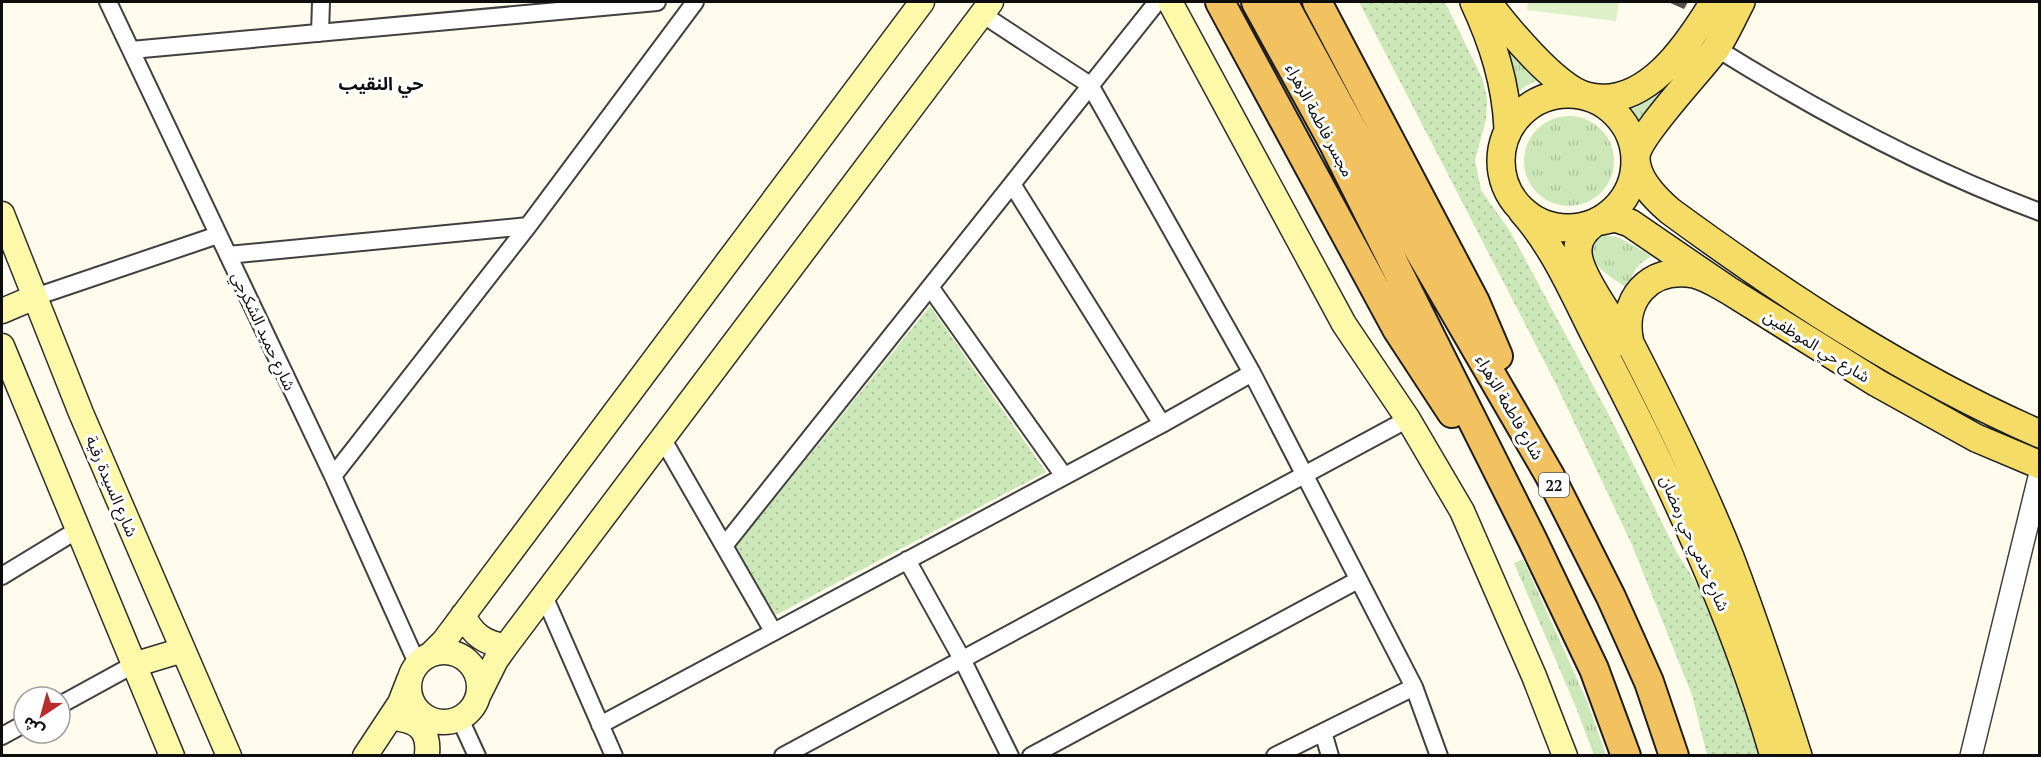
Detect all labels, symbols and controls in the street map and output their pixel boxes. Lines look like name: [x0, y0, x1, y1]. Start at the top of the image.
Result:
street label: مجسر فاطمة الزهراء: [1281, 60, 1359, 180]
district label: حي النقيب: [338, 71, 424, 98]
street label: شارع حميد الشكرجي: [225, 268, 301, 395]
street label: شارع حي الموظفين: [1759, 305, 1874, 389]
street label: شارع فاطمة الزهراء: [1469, 350, 1549, 465]
street label: شارع السيدة رقية: [79, 432, 143, 541]
street label: شارع خدمي حي رمضان: [1653, 472, 1735, 615]
road number: 22: [1539, 473, 1569, 497]
north arrow: [12, 685, 72, 745]
text: ش: [18, 712, 49, 742]

